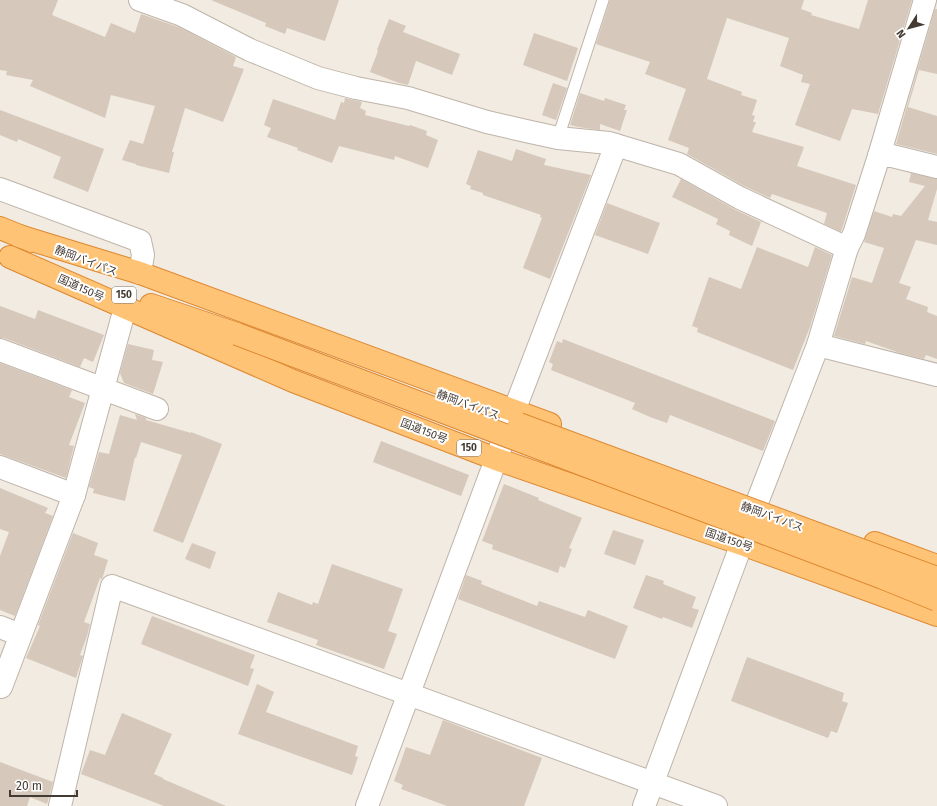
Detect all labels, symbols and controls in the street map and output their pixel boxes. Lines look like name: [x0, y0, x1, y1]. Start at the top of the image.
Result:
north arrow: [889, 8, 929, 48]
text: N: [894, 27, 909, 40]
street label: 静岡バイパス: [53, 243, 119, 279]
street label: 国道150号: [56, 272, 106, 304]
road number: 150: [112, 287, 136, 303]
street label: 静岡バイパス: [435, 388, 501, 422]
street label: 国道150号: [399, 416, 449, 446]
road number: 150: [457, 440, 481, 456]
street label: 静岡バイパス: [739, 500, 805, 534]
street label: 国道150号: [704, 526, 754, 554]
scale bar: [10, 772, 77, 798]
text: 20 m: [16, 779, 42, 793]

